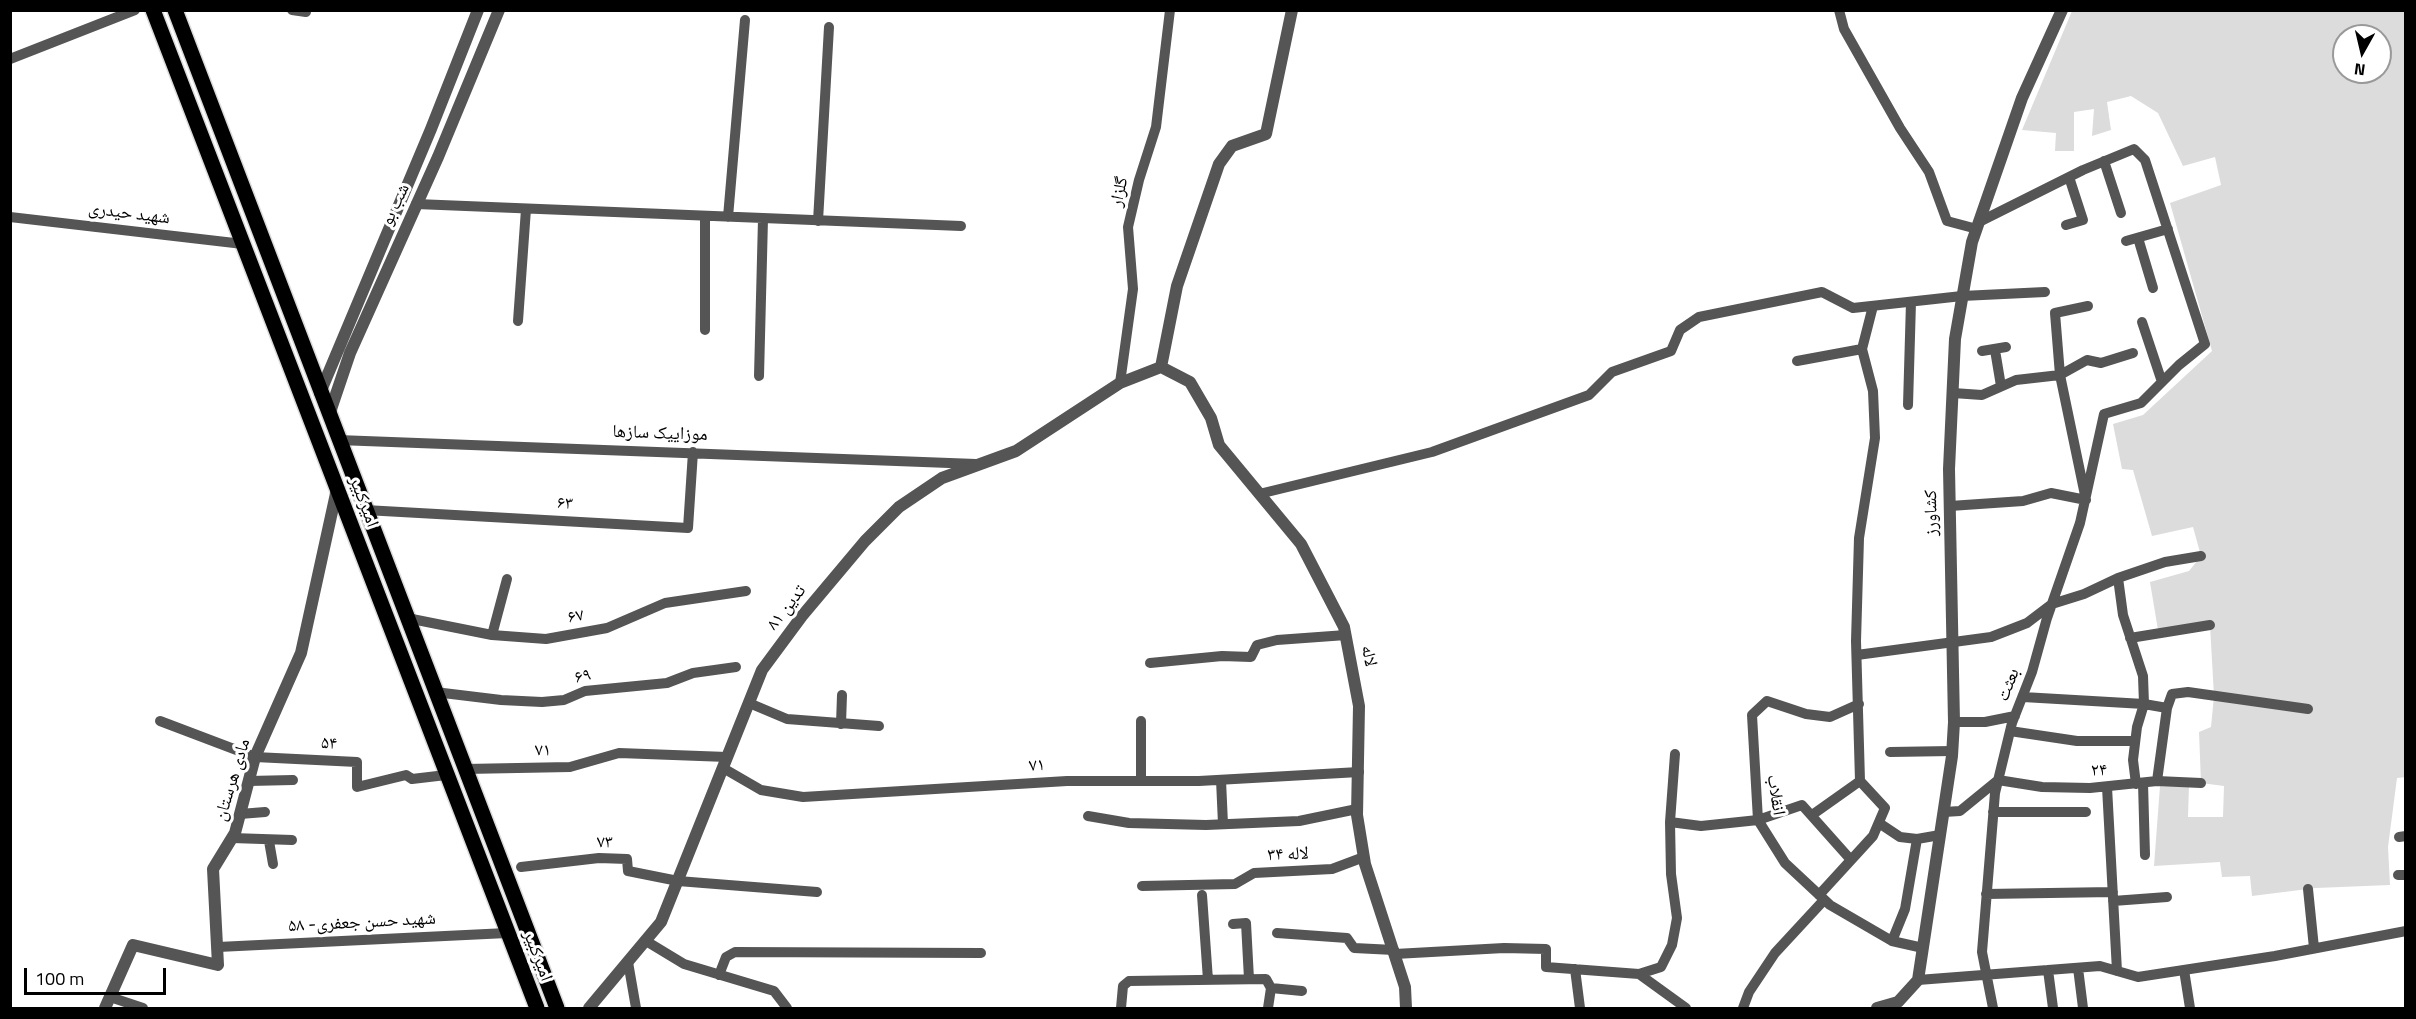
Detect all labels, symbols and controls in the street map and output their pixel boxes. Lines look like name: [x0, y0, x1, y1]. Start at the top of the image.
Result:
north arrow: [2332, 24, 2392, 84]
text: N: [2353, 57, 2367, 82]
street label: گلزار: [1106, 175, 1134, 209]
street label: شب بو: [377, 181, 415, 229]
street label: شهيد حیدری: [87, 198, 171, 230]
street label: موزاییک سازها: [612, 422, 708, 446]
street label: امیرکبیر: [343, 474, 383, 530]
street label: کشاورز: [1921, 490, 1943, 536]
street label: ۶۳: [556, 493, 574, 515]
street label: تدین ۸۱: [763, 581, 811, 635]
street label: ۶۷: [566, 605, 586, 629]
street label: لاله: [1355, 643, 1381, 669]
street label: ۶۹: [573, 665, 593, 689]
street label: بعثت: [1993, 665, 2025, 705]
street label: ۵۴: [320, 733, 338, 755]
street label: مادی هرستان: [210, 736, 256, 824]
street label: ۷۱: [535, 740, 551, 762]
street label: ۷۱: [1028, 755, 1046, 777]
street label: ۲۴: [2091, 760, 2107, 782]
street label: انقلاب: [1761, 773, 1789, 817]
street label: ۷۳: [597, 832, 613, 854]
street label: لاله ۳۴: [1267, 843, 1309, 867]
street label: شهید حسن جعفری- ۵۸: [288, 908, 436, 938]
street label: امیرکبیر: [517, 928, 557, 984]
scale bar: [27, 956, 170, 994]
text: 100 m: [35, 965, 84, 992]

